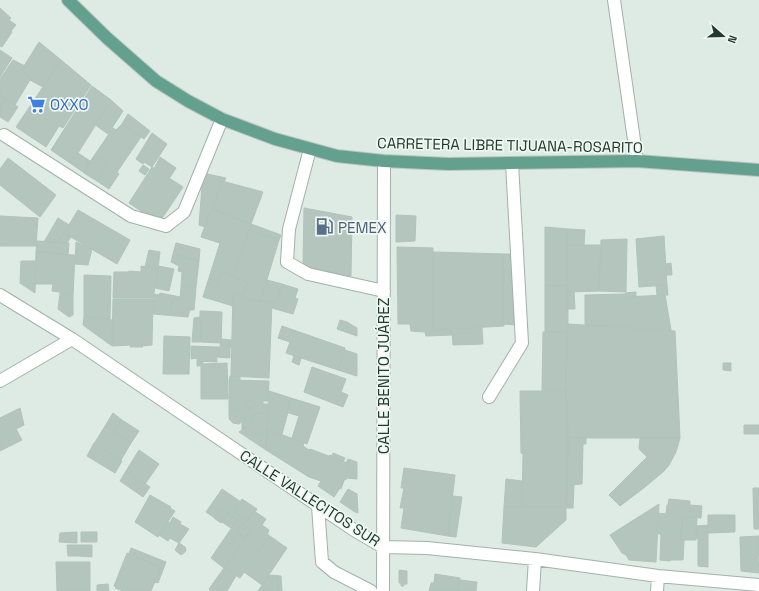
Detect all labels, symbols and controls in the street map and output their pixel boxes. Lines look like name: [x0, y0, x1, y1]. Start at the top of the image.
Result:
north arrow: [703, 16, 743, 56]
text: N: [725, 34, 740, 45]
supermarket icon: OXXO: [27, 94, 47, 114]
place label: OXXO: [50, 95, 89, 114]
street label: CARRETERA LIBRE TIJUANA-ROSARITO: [377, 133, 643, 157]
fuel station icon: PEMEX: [315, 217, 335, 237]
place label: PEMEX: [338, 218, 387, 237]
street label: CALLE BENITO JUÁREZ: [374, 298, 393, 454]
street label: CALLE VALLECITOS SUR: [236, 445, 384, 551]

